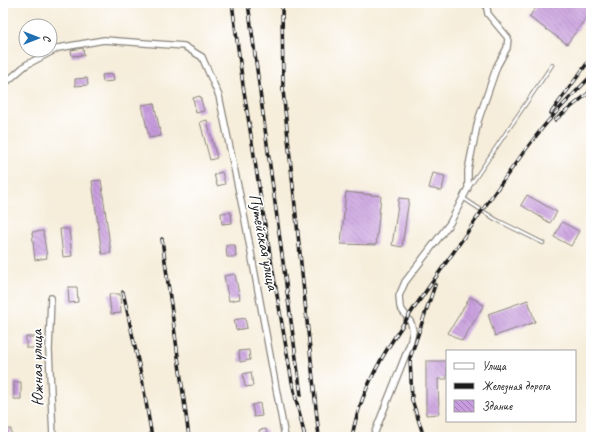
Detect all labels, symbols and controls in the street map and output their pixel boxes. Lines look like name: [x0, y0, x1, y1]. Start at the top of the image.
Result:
north arrow: [18, 18, 58, 58]
text: С: [41, 35, 55, 42]
street label: Путейская улица: [244, 192, 284, 293]
street label: Южная улица: [26, 328, 48, 406]
legend: [446, 350, 576, 422]
text: Улица: [482, 358, 507, 374]
text: Железная дорога: [482, 378, 551, 394]
text: Здание: [482, 398, 513, 414]

